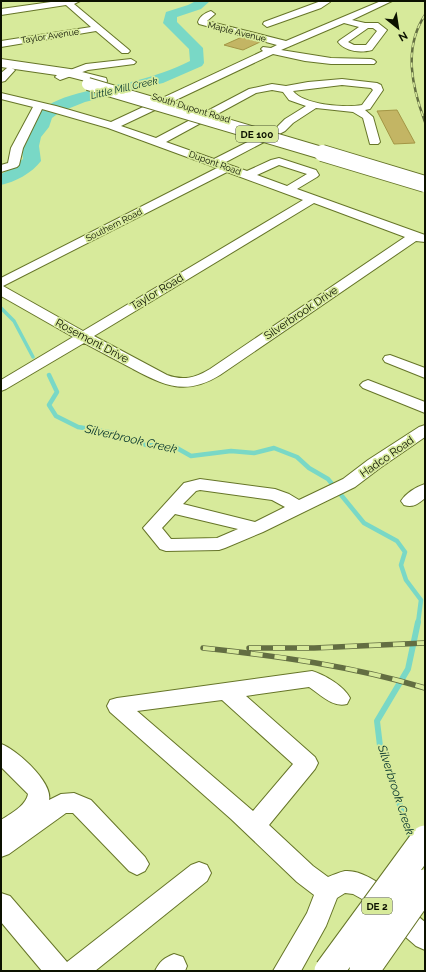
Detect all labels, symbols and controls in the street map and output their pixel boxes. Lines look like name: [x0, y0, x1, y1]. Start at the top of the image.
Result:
north arrow: [378, 8, 418, 48]
street label: Maple Avenue: [207, 20, 268, 44]
street label: Taylor Avenue: [20, 26, 80, 46]
text: N: [396, 28, 410, 44]
water label: Little Mill Creek: [89, 75, 159, 101]
street label: South Dupont Road: [151, 91, 232, 125]
road number: DE 100: [236, 126, 278, 142]
street label: Dupont Road: [188, 149, 243, 177]
street label: Southern Road: [84, 206, 144, 244]
street label: Taylor Road: [128, 271, 186, 313]
street label: Silverbrook Drive: [262, 283, 341, 343]
street label: Rosemont Drive: [53, 316, 131, 366]
water label: Silverbrook Creek: [83, 421, 179, 457]
street label: Hadco Road: [358, 434, 417, 480]
water label: Silverbrook Creek: [374, 742, 417, 837]
road number: DE 2: [362, 898, 392, 914]

